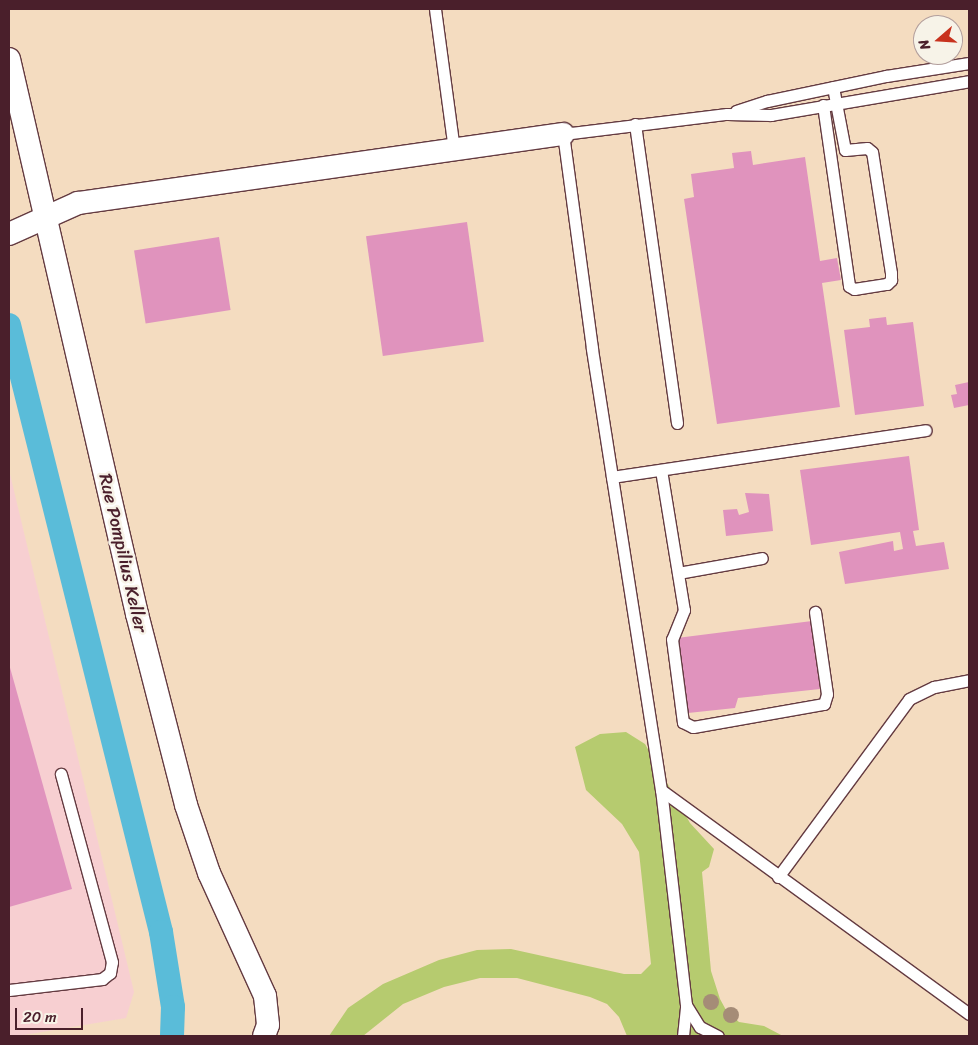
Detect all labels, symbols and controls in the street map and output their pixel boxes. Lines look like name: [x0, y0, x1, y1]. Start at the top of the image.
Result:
north arrow: [913, 15, 963, 65]
text: N: [911, 36, 938, 53]
street label: Rue Pompilius Keller: [94, 471, 152, 635]
scale bar: [18, 998, 85, 1030]
text: 20 m: [23, 1004, 57, 1030]

